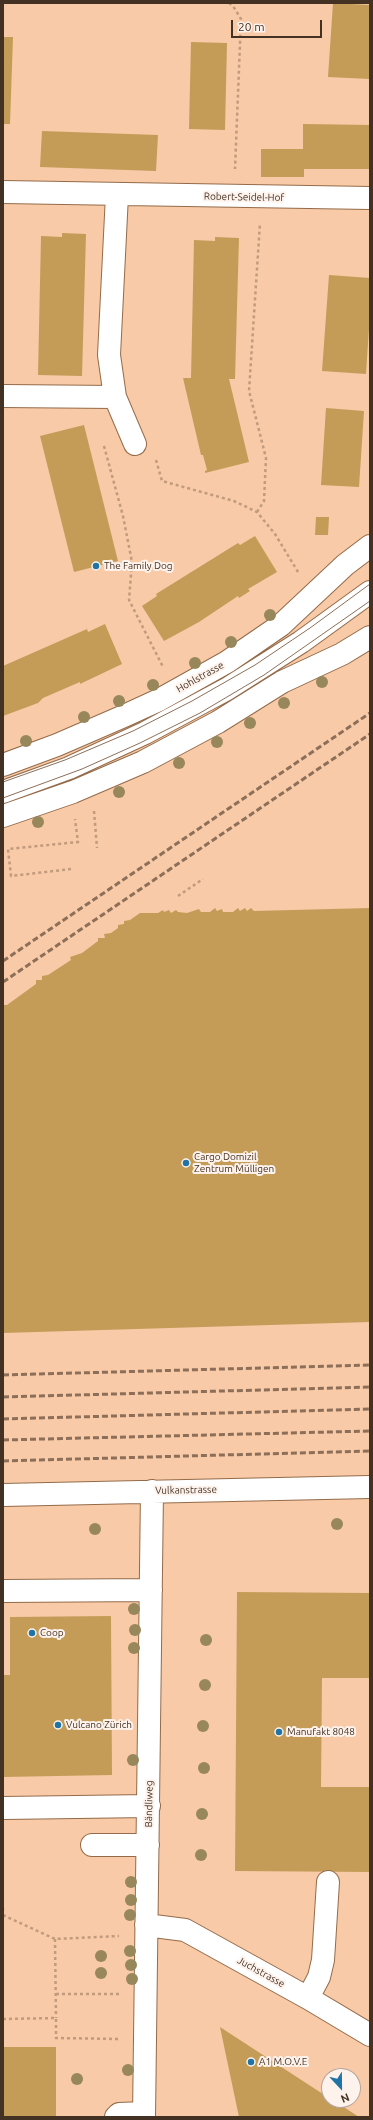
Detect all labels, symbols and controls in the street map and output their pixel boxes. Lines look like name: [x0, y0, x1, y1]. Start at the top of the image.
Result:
scale bar: [233, 12, 324, 38]
text: 20 m: [238, 20, 265, 33]
street label: Robert-Seidel-Hof: [204, 190, 284, 204]
place label: The Family Dog: [104, 560, 173, 572]
marker: The Family Dog: [91, 561, 101, 571]
street label: Hohlstrasse: [174, 659, 226, 695]
place label: Cargo Domizil Zentrum Mülligen: [194, 1151, 274, 1174]
marker: Cargo Domizil Zentrum Mülligen: [181, 1158, 191, 1168]
street label: Vulkanstrasse: [155, 1483, 217, 1497]
place label: Coop: [40, 1627, 64, 1639]
marker: Coop: [27, 1628, 37, 1638]
place label: Vulcano Zürich: [66, 1719, 132, 1731]
marker: Vulcano Zürich: [53, 1720, 63, 1730]
place label: Manufakt 8048: [287, 1726, 355, 1738]
marker: Manufakt 8048: [274, 1727, 284, 1737]
street label: Bändliweg: [143, 1780, 155, 1828]
street label: Juchstrasse: [235, 1954, 287, 1990]
place label: A1 M.O.V.E: [259, 2056, 307, 2068]
marker: A1 M.O.V.E: [246, 2057, 256, 2067]
north arrow: [321, 2068, 361, 2108]
text: N: [339, 2091, 351, 2105]

